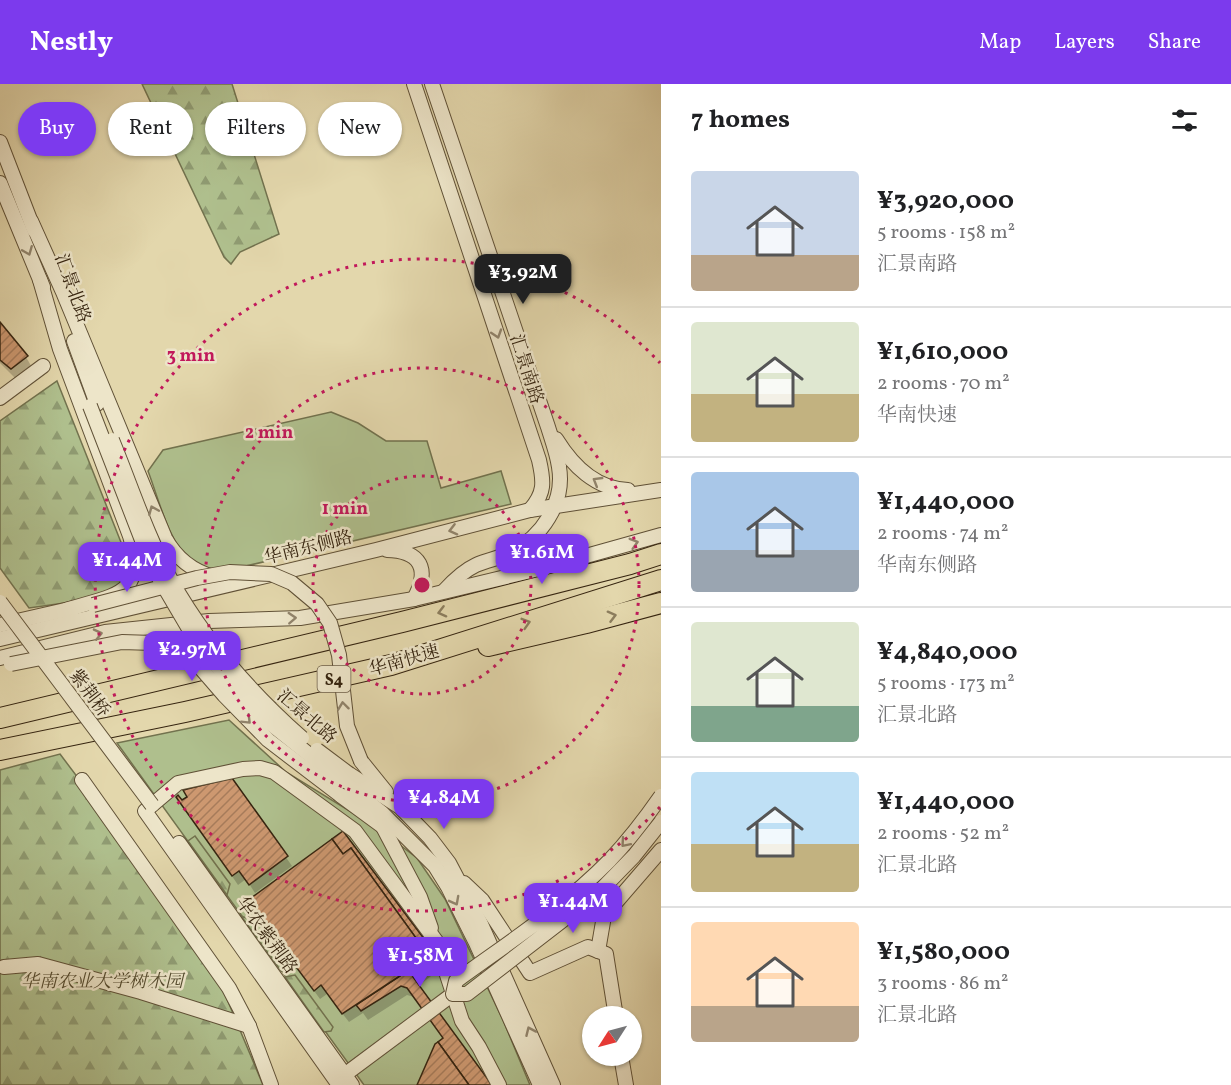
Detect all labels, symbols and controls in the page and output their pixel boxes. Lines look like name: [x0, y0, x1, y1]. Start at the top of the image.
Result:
text: Nestly: [30, 23, 113, 62]
text: Map: [979, 28, 1021, 57]
text: Layers: [1054, 28, 1115, 57]
text: Share: [1148, 28, 1201, 57]
chip: Buy: [18, 102, 96, 156]
chip: Rent: [108, 102, 193, 156]
chip: Filters: [205, 102, 306, 156]
chip: New: [318, 102, 402, 156]
text: 7 homes: [691, 102, 790, 138]
icon: filters: [1168, 104, 1201, 137]
text: ¥3,920,000: [877, 183, 1014, 219]
icon: home: [739, 195, 811, 267]
text: 5 rooms · 158 m²: [877, 219, 1015, 247]
one-way arrow: [21, 245, 33, 256]
street label: 汇景北路: [48, 250, 96, 327]
text: 汇景南路: [877, 251, 957, 279]
pin: ¥3.92M: [474, 254, 572, 305]
text: ¥3.92M: [488, 259, 558, 287]
one-way arrow: [489, 328, 502, 339]
street label: 汇景南路: [503, 331, 549, 408]
text: ¥1,610,000: [877, 334, 1008, 370]
text: 3 min: [167, 344, 215, 369]
icon: home: [739, 346, 811, 418]
text: 2 rooms · 70 m²: [877, 370, 1010, 398]
text: 华南快速: [877, 402, 957, 430]
text: 2 min: [245, 421, 293, 446]
one-way arrow: [593, 477, 603, 488]
text: ¥1,440,000: [877, 484, 1014, 520]
icon: home: [739, 496, 811, 568]
text: 1 min: [322, 497, 368, 522]
one-way arrow: [149, 506, 161, 517]
text: 2 rooms · 74 m²: [877, 520, 1008, 548]
one-way arrow: [448, 522, 458, 535]
street label: 华南东侧路: [262, 525, 355, 571]
pin: ¥1.61M: [493, 534, 591, 585]
one-way arrow: [628, 538, 639, 550]
text: ¥1.61M: [510, 539, 574, 567]
pin: ¥1.44M: [78, 542, 176, 593]
text: ¥1.44M: [92, 547, 162, 575]
text: 华南东侧路: [877, 552, 977, 580]
centre of rings: [412, 575, 432, 595]
one-way arrow: [437, 605, 447, 618]
one-way arrow: [606, 611, 617, 623]
one-way arrow: [287, 612, 296, 625]
one-way arrow: [520, 617, 531, 630]
one-way arrow: [92, 628, 102, 641]
pin: ¥2.97M: [143, 631, 241, 682]
text: ¥4,840,000: [877, 634, 1018, 670]
text: ¥2.97M: [158, 636, 226, 664]
street label: 华南快速: [366, 640, 442, 683]
icon: home: [739, 646, 811, 718]
street label: 紫荆桥: [63, 665, 115, 723]
road number: S4: [318, 666, 350, 692]
text: 5 rooms · 173 m²: [877, 670, 1015, 698]
street label: 汇景北路: [271, 684, 341, 750]
one-way arrow: [338, 702, 350, 711]
text: 汇景北路: [877, 702, 957, 730]
one-way arrow: [240, 712, 251, 723]
pin: ¥4.84M: [395, 779, 493, 830]
text: ¥4.84M: [408, 784, 480, 812]
text: ¥1,440,000: [877, 784, 1014, 820]
icon: home: [739, 796, 811, 868]
text: 2 rooms · 52 m²: [877, 820, 1009, 848]
one-way arrow: [621, 836, 632, 847]
text: 汇景北路: [877, 852, 957, 880]
pin: ¥1.44M: [524, 883, 622, 934]
text: ¥1.44M: [538, 888, 608, 916]
street label: 华农紫荆路: [229, 892, 302, 980]
one-way arrow: [448, 894, 459, 905]
text: ¥1,580,000: [877, 934, 1010, 970]
pin: ¥1.58M: [371, 937, 469, 988]
text: ¥1.58M: [387, 942, 453, 970]
icon: home: [739, 946, 811, 1018]
park label: 华南农业大学树木园: [21, 970, 186, 995]
text: 3 rooms · 86 m²: [877, 970, 1008, 998]
text: 汇景北路: [877, 1002, 957, 1030]
north arrow: [582, 1006, 642, 1066]
map controls: [582, 1006, 642, 1066]
one-way arrow: [525, 1027, 537, 1038]

